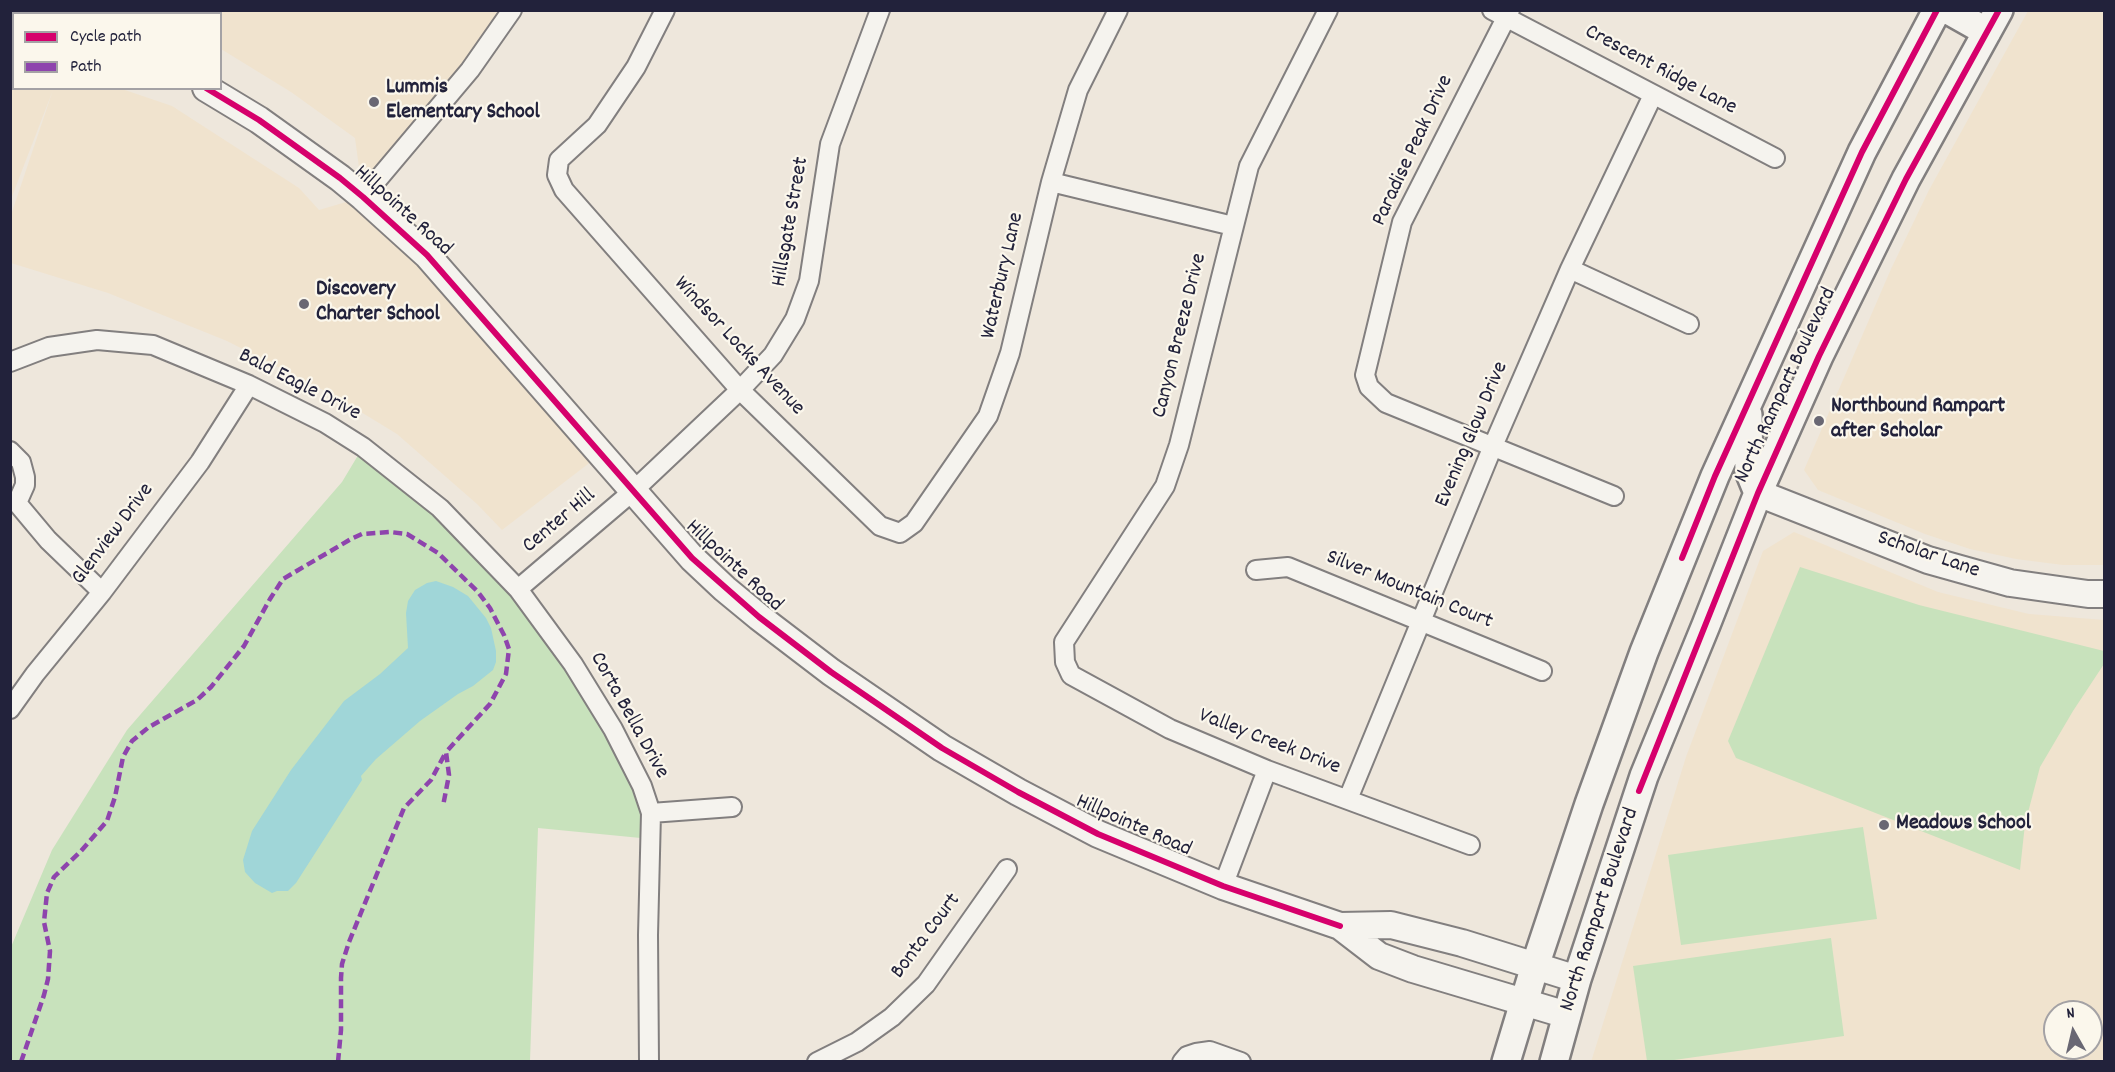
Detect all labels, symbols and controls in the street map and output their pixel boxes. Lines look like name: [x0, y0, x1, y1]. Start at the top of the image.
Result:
legend: [12, 12, 222, 90]
street label: Crescent Ridge Lane: [1579, 20, 1741, 122]
text: Cycle path: [70, 25, 141, 50]
text: Path: [70, 55, 102, 80]
street label: Paradise Peak Drive: [1367, 71, 1461, 231]
place label: Lummis Elementary School: [386, 76, 540, 128]
marker: Lummis Elementary School: [367, 95, 381, 109]
street label: Hillsgate Street: [768, 155, 816, 289]
street label: Hillpointe Road: [347, 161, 457, 263]
street label: Waterbury Lane: [977, 210, 1031, 342]
street label: Canyon Breeze Drive: [1148, 251, 1214, 421]
street label: Windsor Locks Avenue: [667, 272, 809, 422]
place label: Discovery Charter School: [316, 278, 440, 330]
street label: North Rampart Boulevard: [1730, 284, 1844, 488]
marker: Discovery Charter School: [297, 297, 311, 311]
street label: Bald Eagle Drive: [233, 344, 365, 428]
street label: Evening Glow Drive: [1430, 358, 1516, 512]
place label: Northbound Rampart after Scholar: [1831, 395, 2005, 446]
marker: Northbound Rampart after Scholar: [1812, 414, 1826, 428]
street label: Glenview Drive: [67, 479, 161, 591]
street label: Center Hill: [518, 484, 602, 560]
street label: Hillpointe Road: [679, 515, 787, 619]
street label: Scholar Lane: [1873, 526, 1983, 586]
street label: Silver Mountain Court: [1322, 546, 1496, 636]
street label: Corta Bella Drive: [582, 648, 674, 784]
street label: Valley Creek Drive: [1194, 704, 1344, 782]
street label: Hillpointe Road: [1071, 790, 1195, 864]
street label: North Rampart Boulevard: [1556, 805, 1646, 1015]
place label: Meadows School: [1896, 812, 2031, 838]
marker: Meadows School: [1877, 818, 1891, 832]
street label: Bonta Court: [886, 889, 968, 985]
north arrow: [2043, 1000, 2103, 1060]
text: N: [2065, 1002, 2076, 1026]

